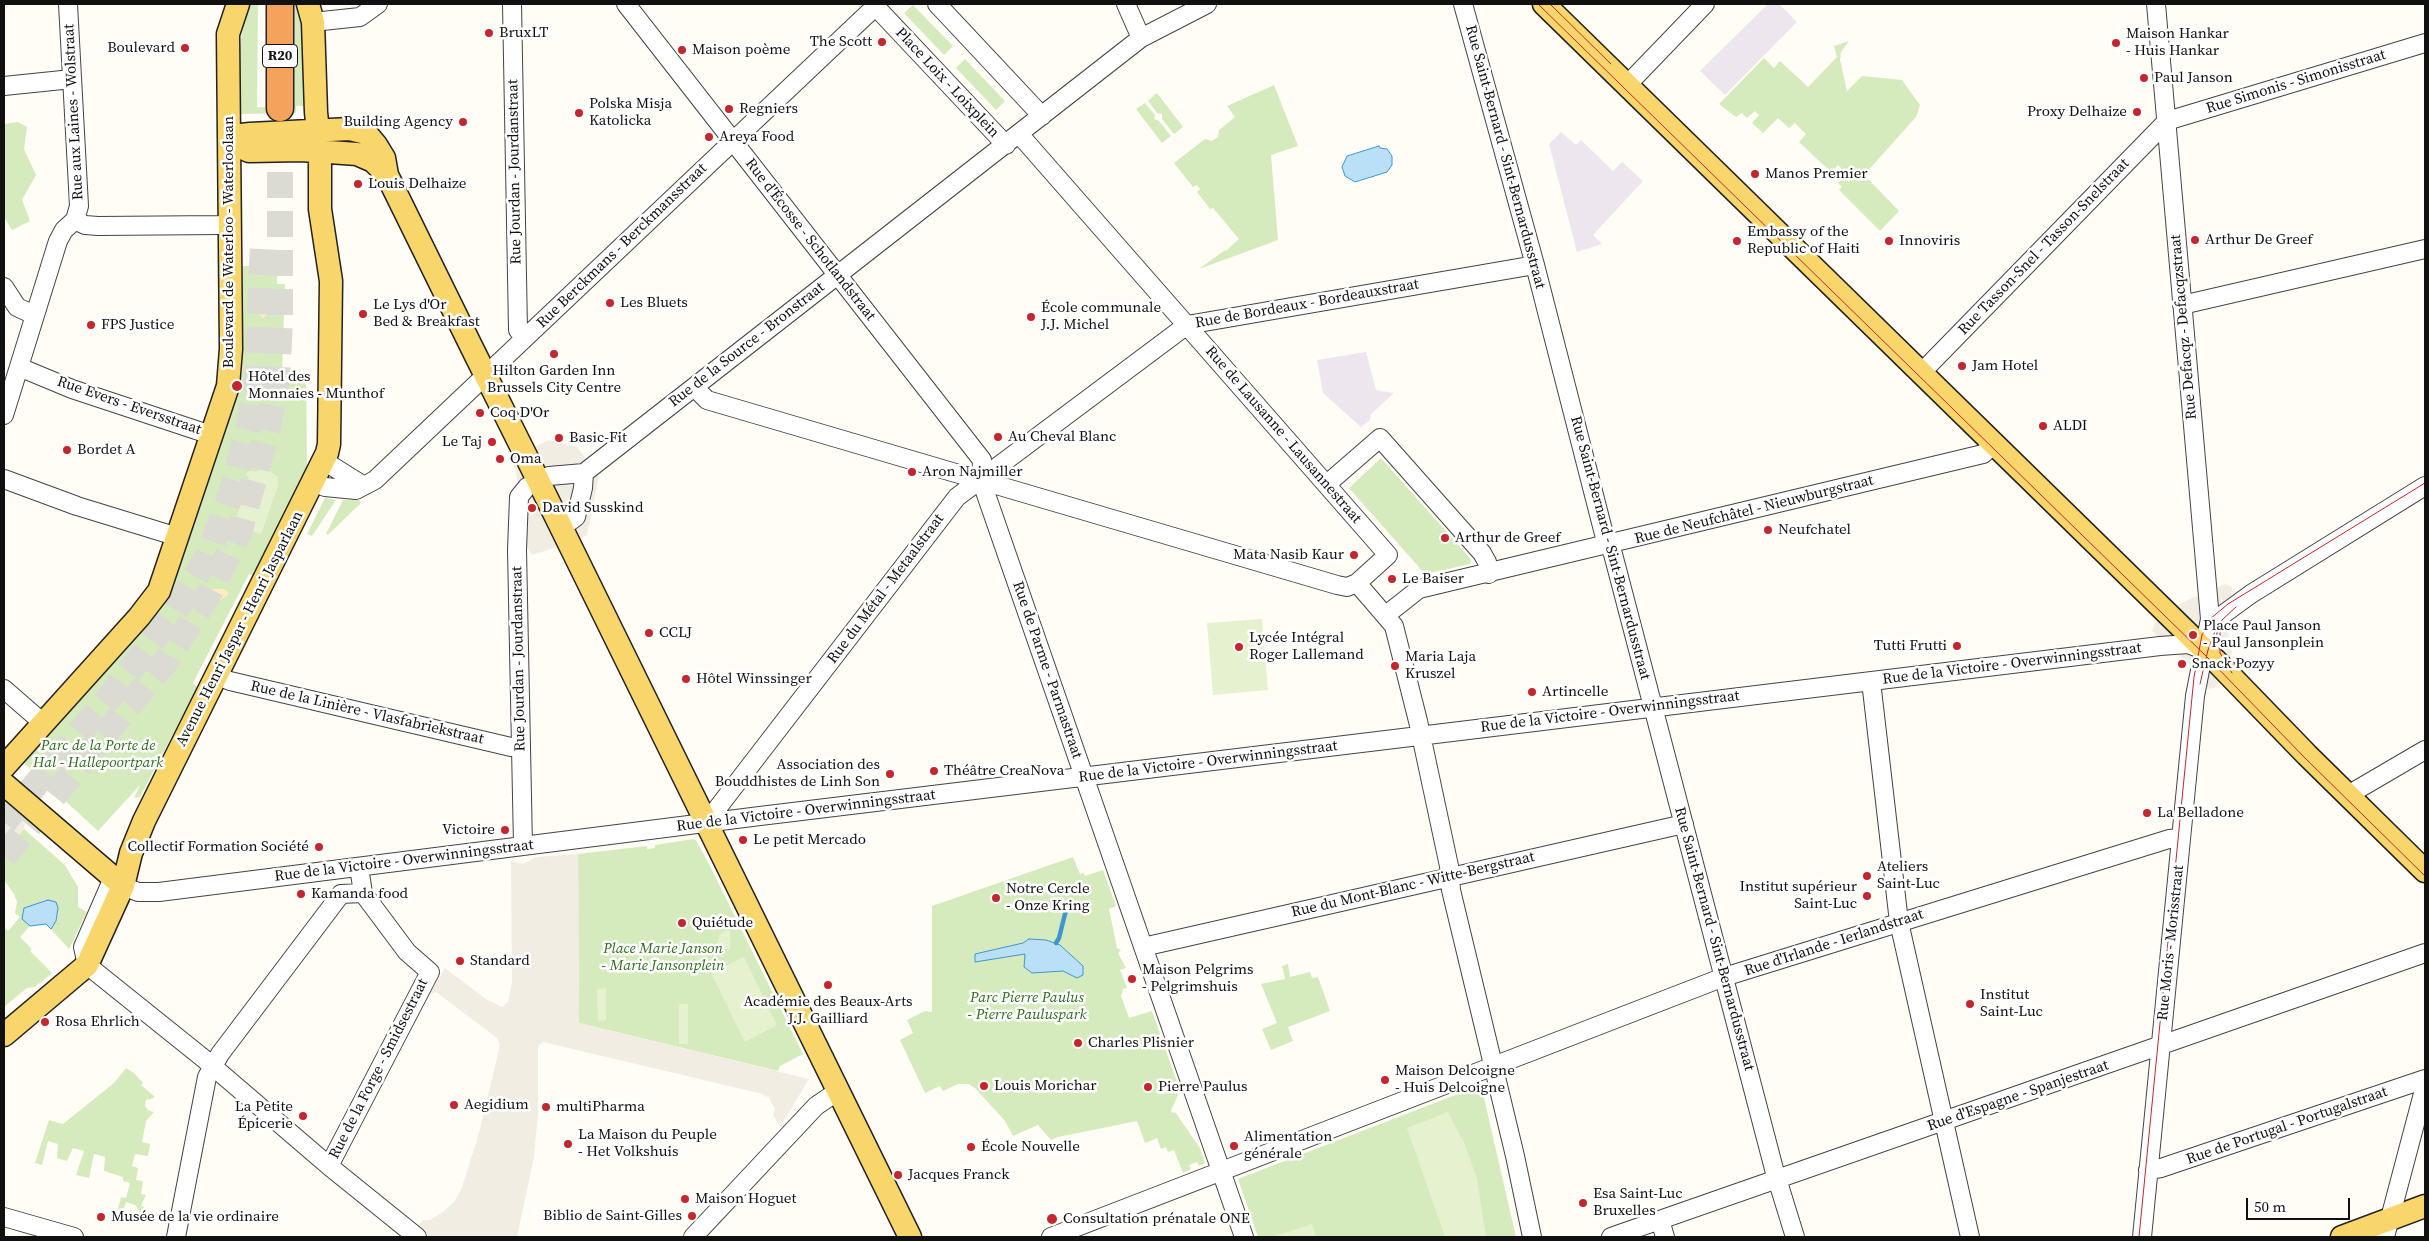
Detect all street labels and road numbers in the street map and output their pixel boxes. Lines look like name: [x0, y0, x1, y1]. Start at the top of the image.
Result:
street label: Rue aux Laines - Wolstraat: [60, 23, 88, 201]
street label: Rue Saint-Bernard - Sint-Bernardusstraat: [1461, 23, 1549, 291]
street label: Place Loix - Loixplein: [891, 24, 1003, 142]
road number: R20: [262, 44, 298, 68]
street label: Rue Simonis - Simonisstraat: [2204, 46, 2388, 118]
street label: Rue Jourdan - Jourdanstraat: [504, 79, 526, 265]
street label: Boulevard de Waterloo - Waterloolaan: [220, 116, 238, 368]
street label: Rue d'Écosse - Schotlandstraat: [741, 155, 879, 325]
street label: Rue Tasson-Snel - Tasson-Snelstraat: [1955, 155, 2133, 339]
street label: Rue Berckmans - Berckmansstraat: [533, 160, 711, 332]
street label: Rue Defacqz - Defacqzstraat: [2167, 234, 2201, 420]
street label: Rue de Bordeaux - Bordeauxstraat: [1194, 275, 1420, 333]
street label: Rue de la Source - Bronstraat: [666, 279, 828, 411]
street label: Rue de Lausanne - Lausannestraat: [1201, 343, 1365, 527]
street label: Rue Evers - Eversstraat: [54, 373, 204, 439]
street label: Rue Saint-Bernard - Sint-Bernardusstraat: [1566, 414, 1654, 682]
street label: Rue de Neufchâtel - Nieuwburgstraat: [1633, 472, 1875, 548]
street label: Avenue Henri Jaspar - Henri Jasparlaan: [173, 508, 307, 750]
street label: Rue du Métal - Metaalstraat: [824, 511, 948, 667]
street label: Rue Jourdan - Jourdanstraat: [508, 566, 530, 752]
street label: Rue de Parme - Parmastraat: [1008, 579, 1086, 761]
street label: Rue de la Victoire - Overwinningsstraat: [1882, 639, 2142, 689]
street label: Rue de la Linière - Vlasfabriekstraat: [249, 677, 485, 749]
street label: Rue de la Victoire - Overwinningsstraat: [1480, 687, 1740, 737]
street label: Rue de la Victoire - Overwinningsstraat: [1078, 737, 1338, 787]
street label: Rue de la Victoire - Overwinningsstraat: [676, 786, 936, 836]
street label: Rue Saint-Bernard - Sint-Bernardusstraat: [1670, 805, 1758, 1073]
street label: Rue de la Victoire - Overwinningsstraat: [274, 836, 534, 886]
street label: Rue du Mont-Blanc - Witte-Bergstraat: [1290, 848, 1536, 922]
street label: Rue Moris - Morisstraat: [2154, 864, 2188, 1022]
street label: Rue d'Irlande - Ierlandstraat: [1742, 906, 1926, 980]
street label: Rue de la Forge - Smidsestraat: [326, 976, 432, 1162]
street label: Rue d'Espagne - Spanjestraat: [1925, 1056, 2111, 1136]
street label: Rue de Portugal - Portugalstraat: [2184, 1083, 2390, 1169]

